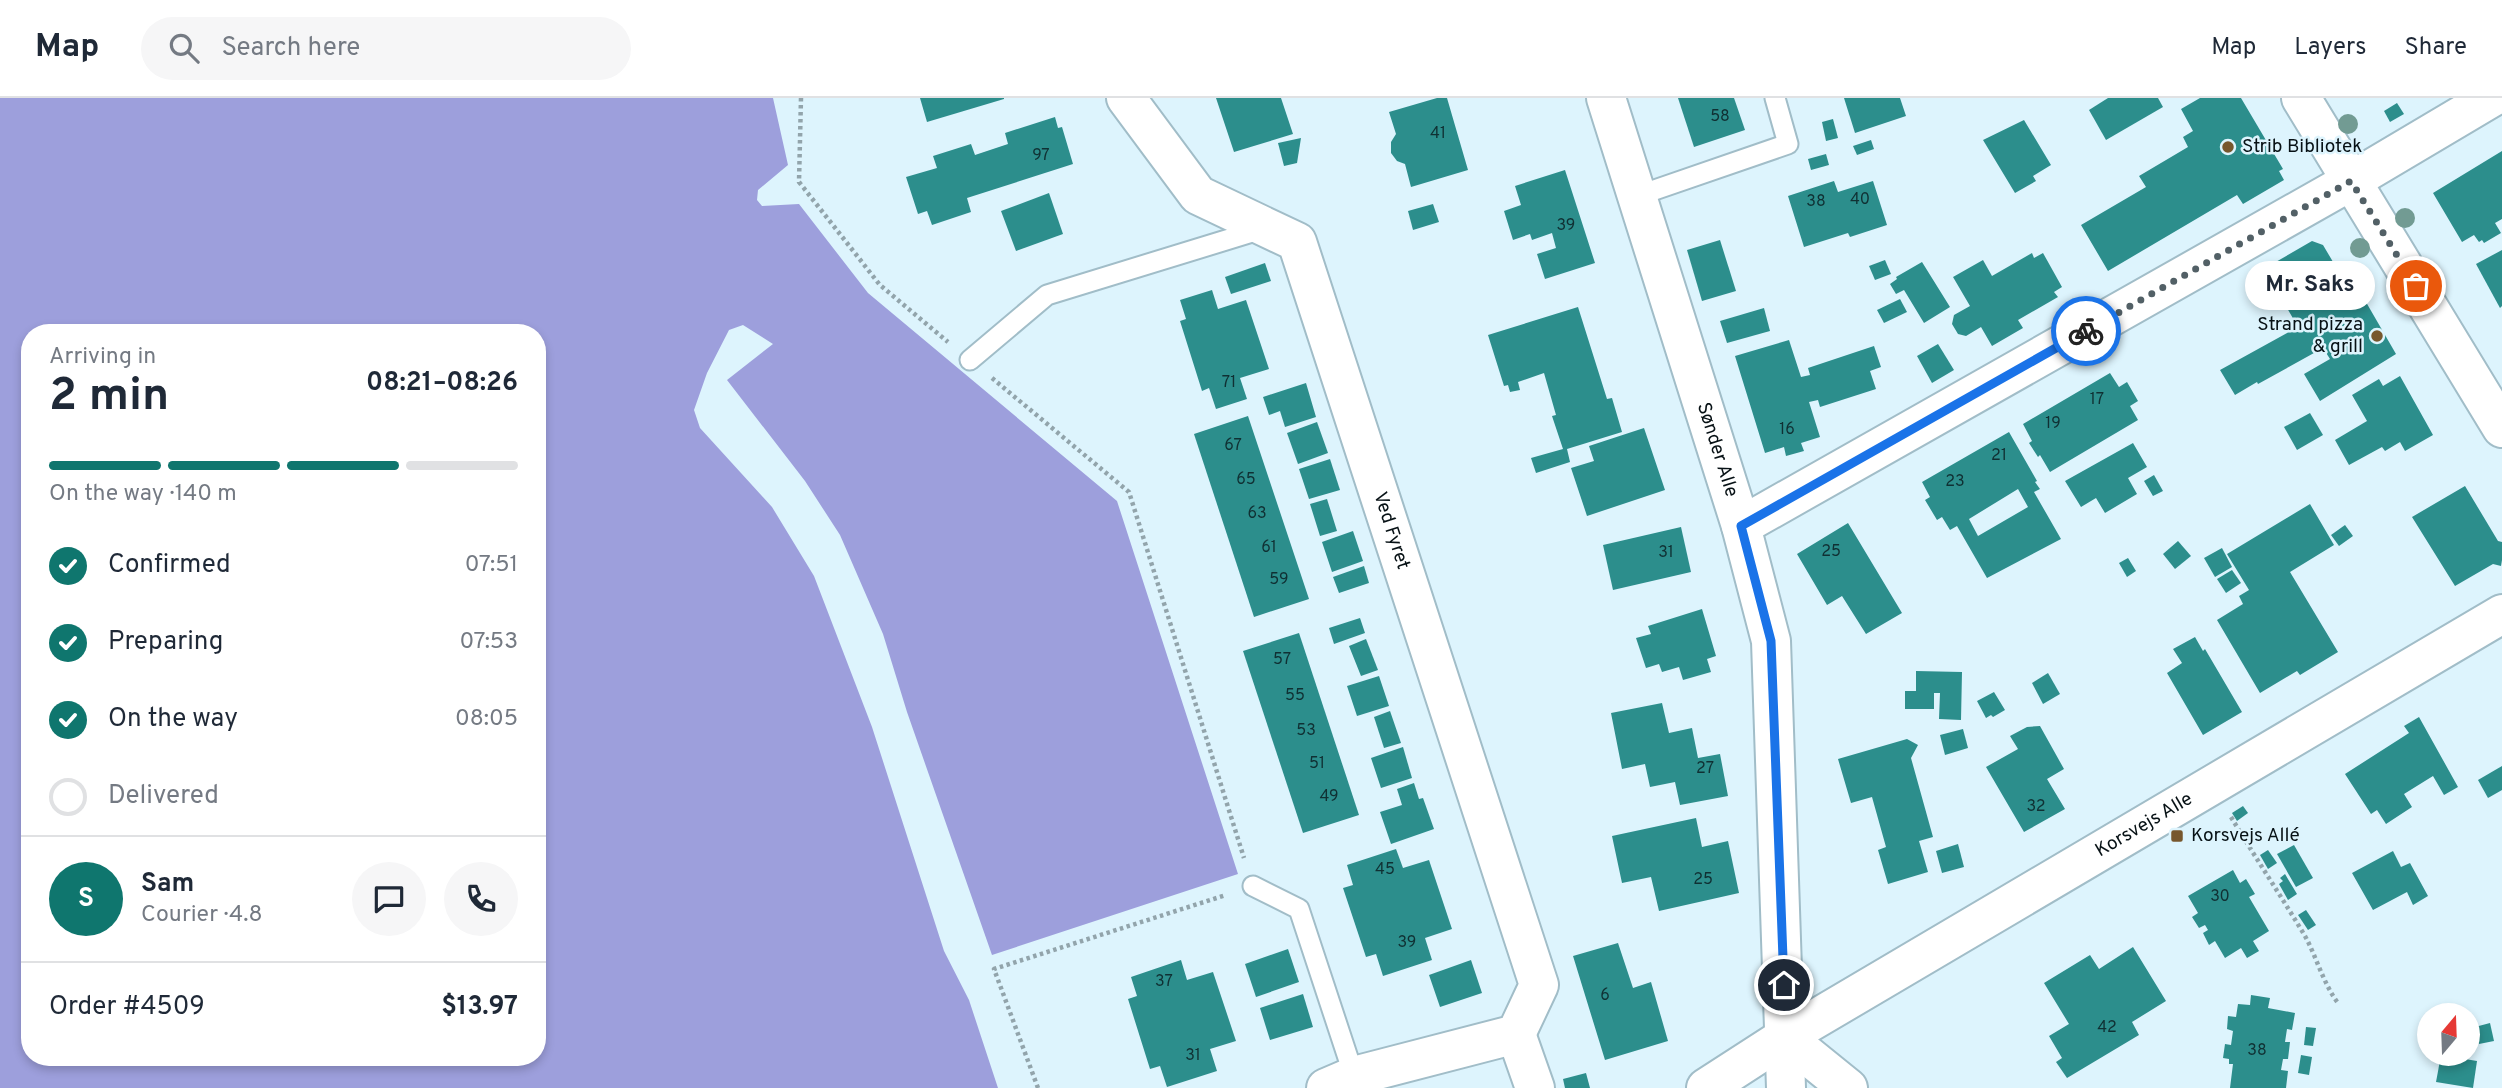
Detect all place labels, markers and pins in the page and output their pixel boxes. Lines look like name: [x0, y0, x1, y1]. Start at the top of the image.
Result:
place label: Strib Bibliotek: [2242, 135, 2362, 159]
marker: Strib Bibliotek: [2220, 139, 2236, 155]
pin: [2386, 256, 2446, 316]
callout: Mr. Saks: [2244, 262, 2374, 310]
place label: Strand pizza & grill: [2257, 313, 2363, 359]
marker: Strand pizza & grill: [2369, 328, 2385, 344]
place label: Korsvejs Allé: [2191, 824, 2300, 848]
marker: Korsvejs Allé: [2169, 828, 2185, 844]
pin: [1754, 955, 1814, 1015]

